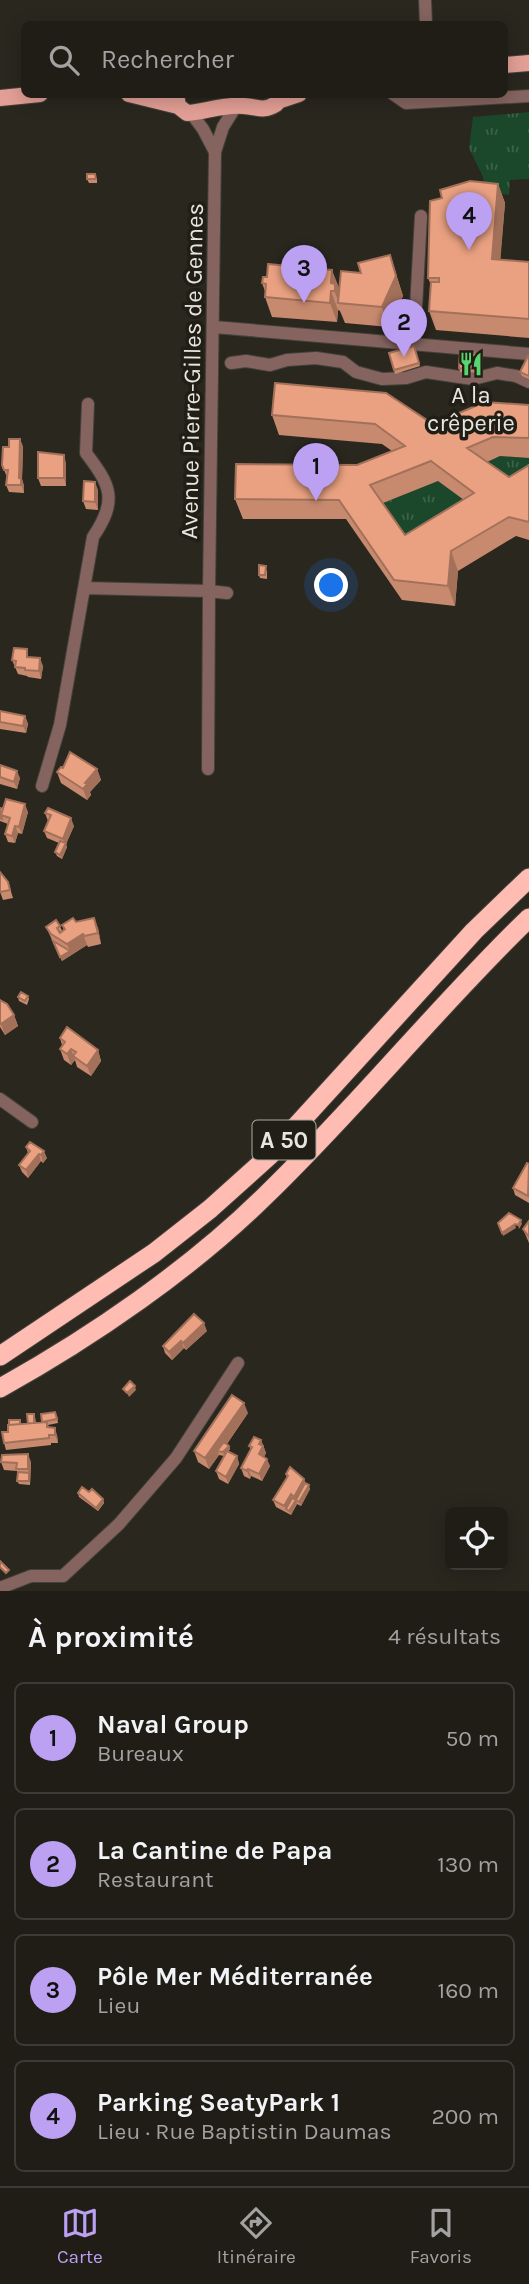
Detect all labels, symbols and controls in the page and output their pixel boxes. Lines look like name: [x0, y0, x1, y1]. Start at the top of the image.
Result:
search box: [21, 21, 508, 98]
icon: search: [45, 41, 83, 79]
text: Rechercher: [101, 44, 234, 75]
pin: 4: [446, 192, 492, 250]
street label: Avenue Pierre-Gilles de Gennes: [175, 203, 209, 539]
pin: 3: [281, 245, 327, 303]
pin: 2: [381, 299, 427, 357]
restaurant icon: A la crêperie: [457, 350, 485, 378]
place label: A la crêperie: [427, 381, 515, 437]
pin: 1: [293, 443, 339, 501]
your location: [314, 568, 348, 602]
road number: A 50: [252, 1120, 316, 1160]
map controls: [445, 1507, 508, 1570]
button: locate: [445, 1507, 508, 1570]
text: À proximité: [28, 1619, 194, 1655]
text: 4 résultats: [388, 1623, 501, 1650]
text: Naval Group: [97, 1709, 249, 1740]
text: 1: [49, 1725, 57, 1752]
text: 50 m: [445, 1725, 499, 1752]
text: Bureaux: [97, 1740, 184, 1767]
text: La Cantine de Papa: [97, 1835, 333, 1866]
text: 2: [46, 1851, 60, 1878]
text: 130 m: [437, 1851, 499, 1878]
text: Restaurant: [97, 1866, 214, 1893]
text: Pôle Mer Méditerranée: [97, 1961, 373, 1992]
text: 3: [46, 1977, 60, 2004]
text: 160 m: [438, 1977, 499, 2004]
text: Lieu: [97, 1992, 140, 2019]
text: Parking SeatyPark 1: [97, 2087, 340, 2118]
text: 4: [46, 2103, 60, 2130]
text: 200 m: [431, 2103, 499, 2130]
text: Lieu · Rue Baptistin Daumas: [97, 2118, 392, 2145]
tab: Carte: [57, 2204, 103, 2268]
tab: Itinéraire: [217, 2204, 296, 2268]
tab: Favoris: [410, 2204, 472, 2268]

